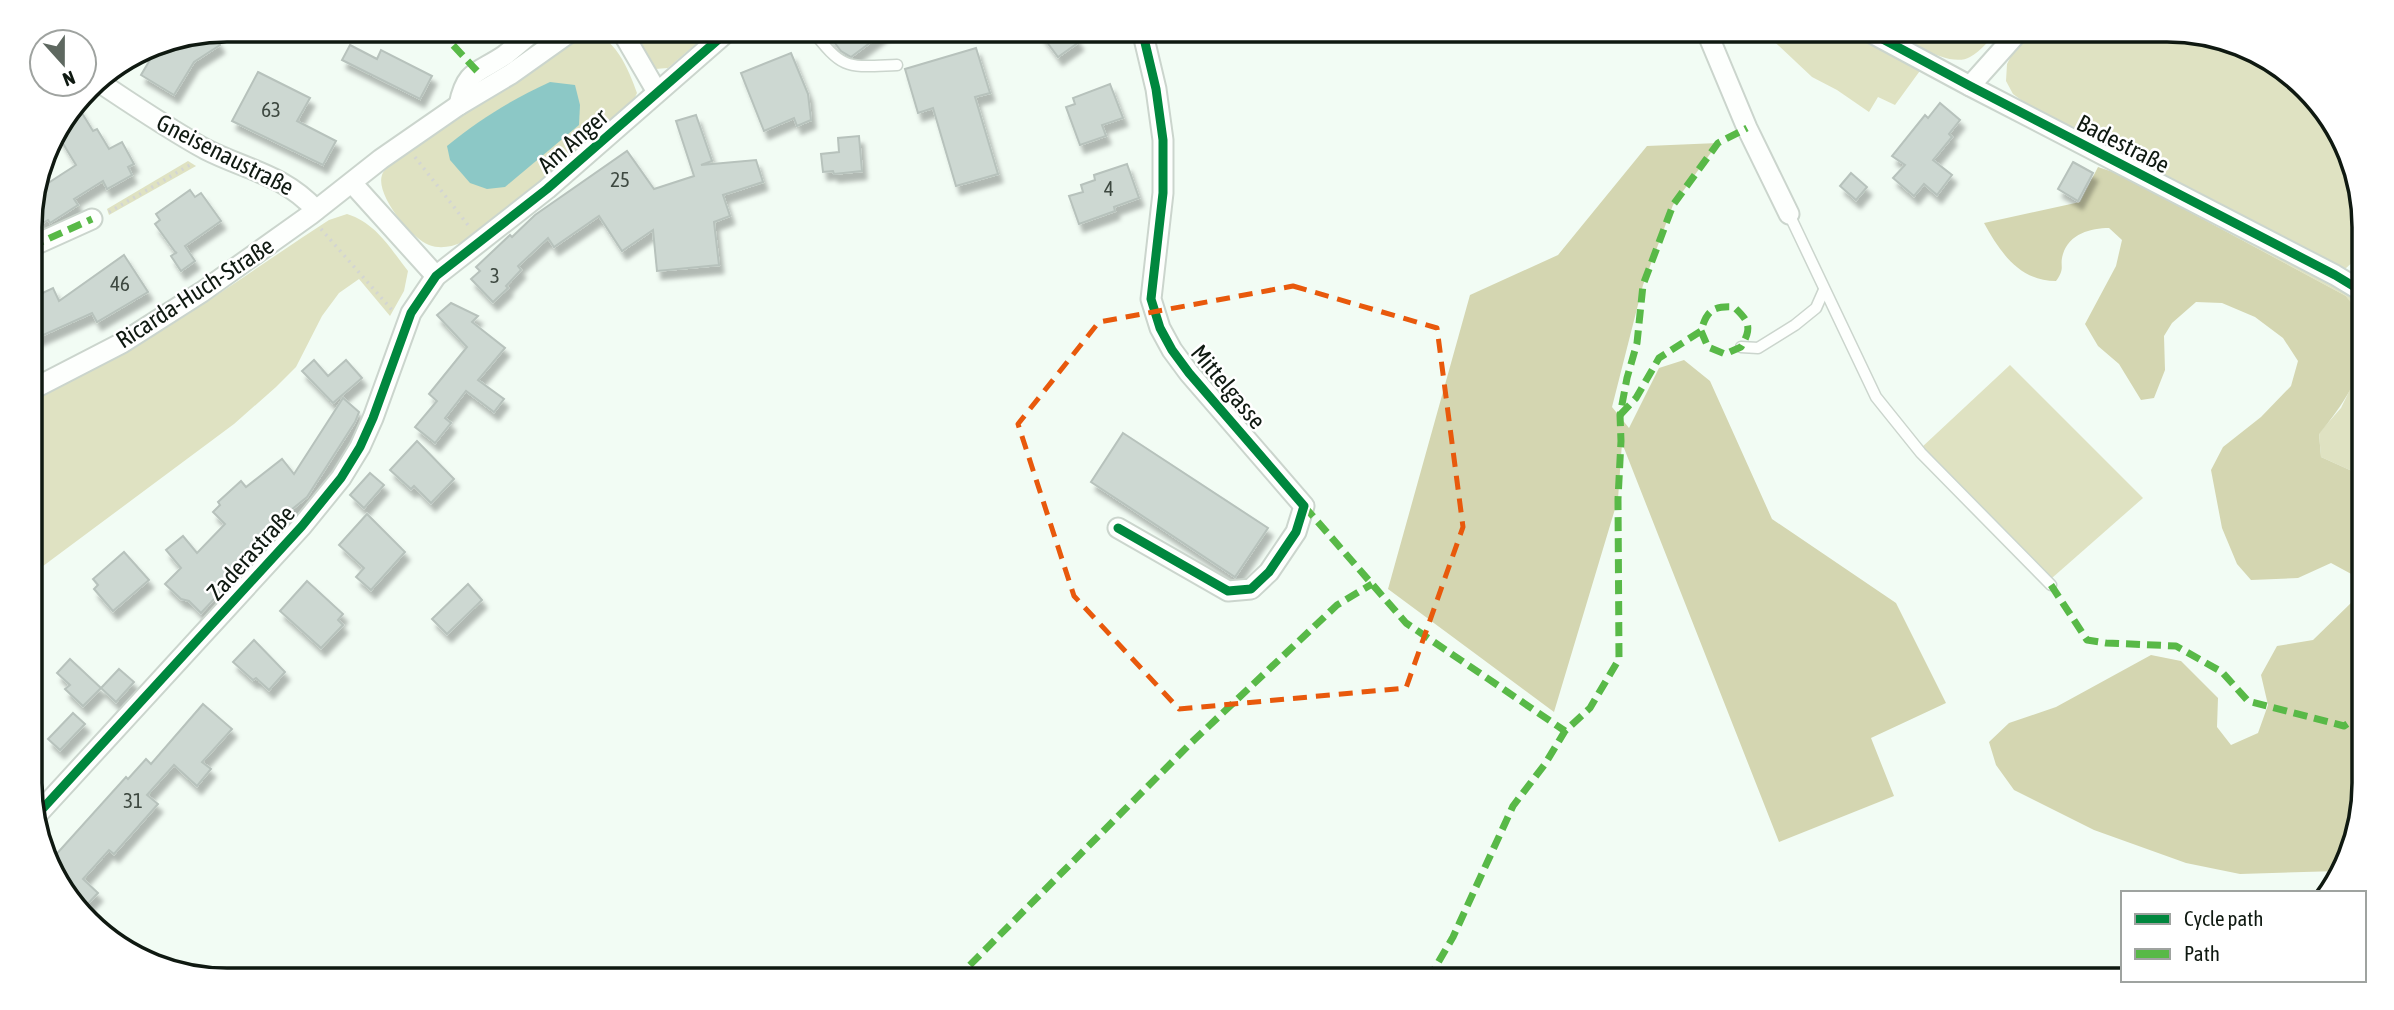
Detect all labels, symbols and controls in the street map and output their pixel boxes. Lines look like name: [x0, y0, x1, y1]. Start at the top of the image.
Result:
north arrow: [28, 28, 98, 98]
text: N: [60, 67, 78, 91]
house number: 63: [261, 97, 281, 121]
street label: Am Anger: [532, 102, 614, 178]
street label: Gneisenaustraße: [152, 109, 298, 201]
street label: Badestraße: [2072, 109, 2174, 178]
house number: 25: [610, 167, 630, 191]
house number: 4: [1104, 176, 1114, 200]
street label: Ricarda-Huch-Straße: [111, 232, 278, 354]
house number: 3: [490, 263, 500, 287]
house number: 46: [110, 271, 130, 295]
street label: Mittelgasse: [1186, 339, 1271, 434]
street label: Zaderastraße: [201, 500, 300, 605]
house number: 31: [123, 788, 143, 812]
legend: [2121, 891, 2366, 982]
text: Cycle path: [2184, 906, 2263, 930]
text: Path: [2184, 941, 2220, 965]

